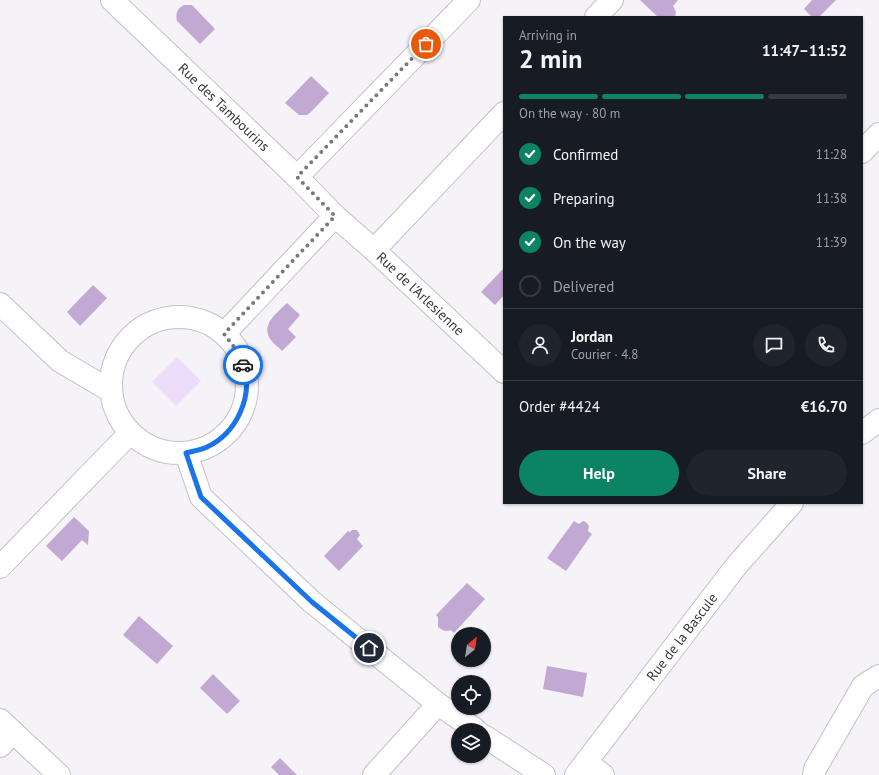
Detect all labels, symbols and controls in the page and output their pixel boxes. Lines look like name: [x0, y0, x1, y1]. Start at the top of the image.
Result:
pin: [409, 27, 443, 61]
text: Arriving in: [519, 27, 577, 44]
icon: bag: [415, 33, 437, 55]
text: 11:47–11:52: [762, 41, 847, 60]
text: 2 min: [519, 42, 582, 75]
street label: Rue des Tambourins: [174, 59, 274, 155]
text: On the way · 80 m: [519, 105, 620, 122]
icon: check: [519, 143, 541, 165]
text: Confirmed: [553, 145, 618, 164]
text: 11:28: [816, 146, 847, 163]
icon: check: [519, 187, 541, 209]
text: Preparing: [553, 189, 615, 208]
text: 11:38: [816, 190, 847, 207]
icon: check: [519, 231, 541, 253]
text: On the way: [553, 233, 626, 252]
text: 11:39: [816, 234, 847, 251]
street label: Rue de l'Arlesienne: [373, 248, 468, 339]
text: Delivered: [553, 277, 614, 296]
button: person: [519, 324, 561, 366]
button: chat: [753, 324, 795, 366]
button: phone: [805, 324, 847, 366]
text: Jordan: [571, 327, 613, 346]
courier: [223, 345, 263, 385]
text: Courier · 4.8: [571, 346, 638, 363]
icon: car: [232, 354, 254, 376]
text: Order #4424: [519, 397, 600, 416]
text: €16.70: [801, 397, 847, 416]
button: Help: [519, 450, 679, 496]
button: Share: [687, 450, 847, 496]
street label: Rue de la Bascule: [642, 589, 721, 684]
north arrow: [451, 627, 491, 667]
map controls: [451, 627, 491, 763]
pin: [352, 631, 386, 665]
icon: home: [358, 637, 380, 659]
button: locate: [451, 675, 491, 715]
button: layers: [451, 723, 491, 763]

